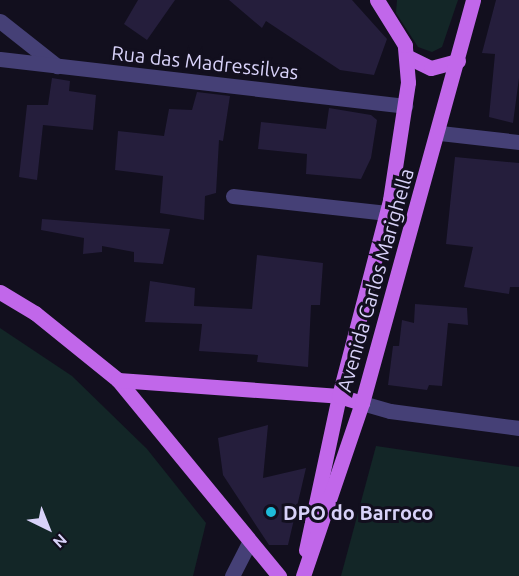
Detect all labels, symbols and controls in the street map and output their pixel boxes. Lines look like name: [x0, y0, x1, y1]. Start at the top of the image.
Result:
street label: Rua das Madressilvas: [110, 40, 300, 84]
street label: Avenida Carlos Marighella: [332, 165, 418, 395]
north arrow: [18, 498, 78, 558]
place label: DPO do Barroco: [283, 500, 433, 524]
marker: DPO do Barroco: [264, 505, 278, 519]
text: N: [50, 531, 71, 552]

